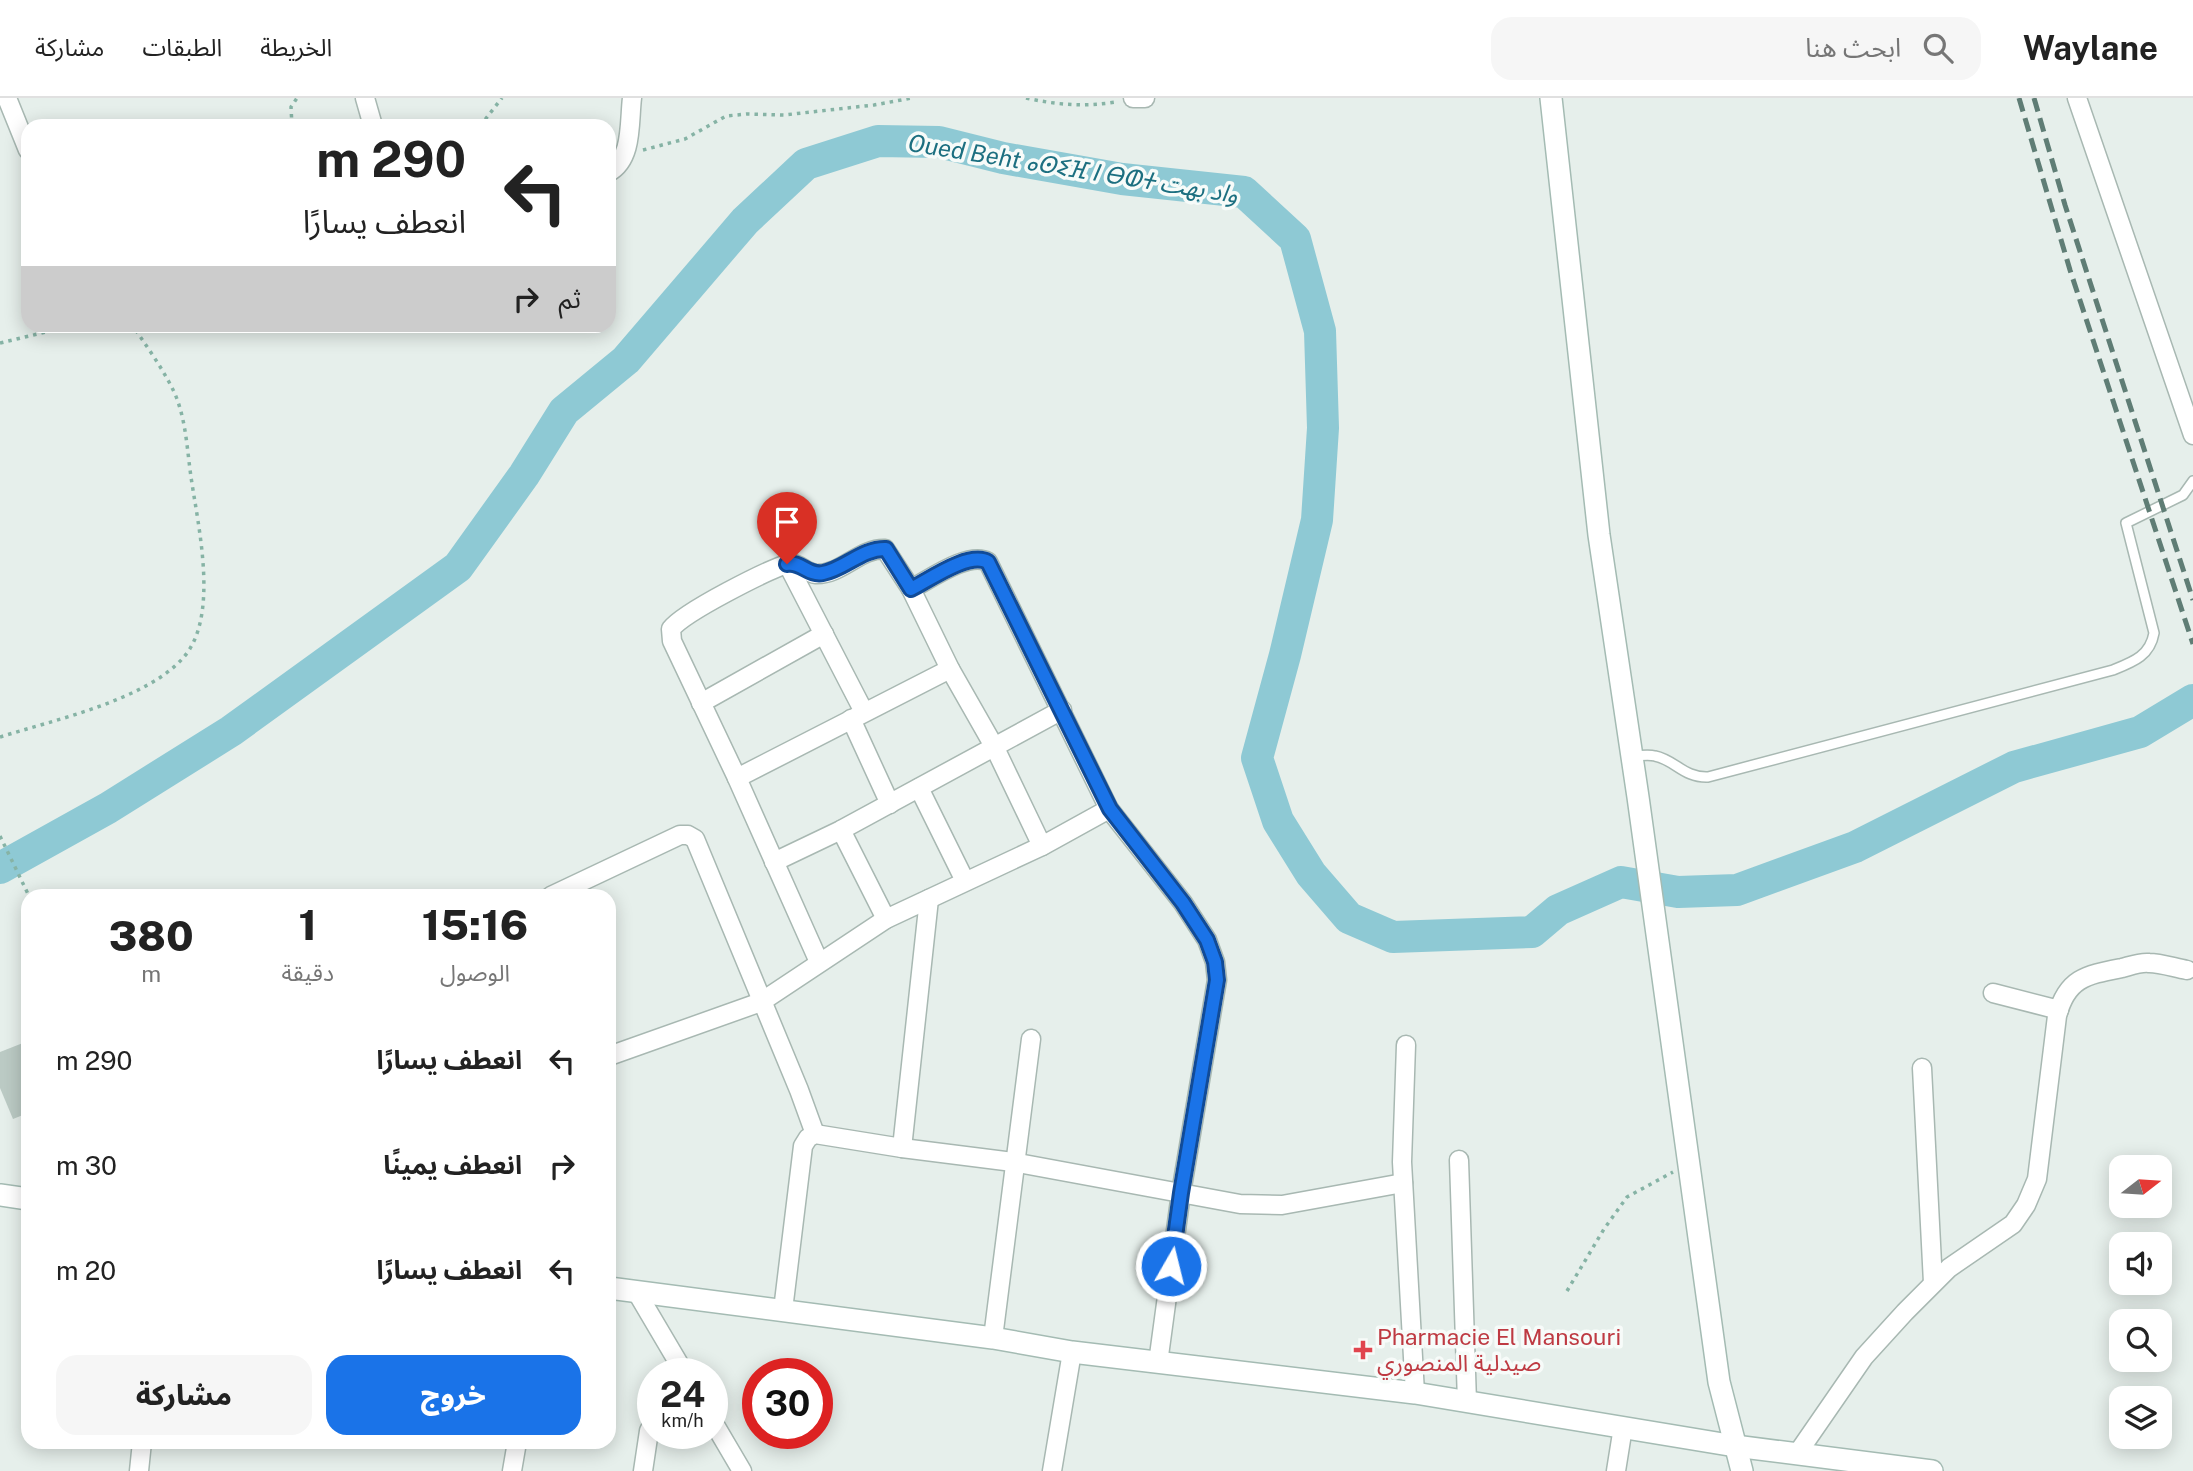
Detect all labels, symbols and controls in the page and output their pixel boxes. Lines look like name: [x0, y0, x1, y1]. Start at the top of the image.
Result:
search box: [1491, 17, 1981, 80]
icon: search: [1919, 29, 1957, 67]
text: Waylane: [2023, 29, 2158, 67]
text: ابحث هنا: [1805, 32, 1901, 63]
text: مشاركة: [35, 33, 104, 61]
text: الطبقات: [142, 33, 222, 61]
text: الخريطة: [260, 33, 332, 61]
water label: Oued Beht ⴰⵙⵉⴼ ⵏ ⴱⵀⵜ واد بهت: [906, 128, 1240, 209]
text: 290 m: [316, 130, 466, 188]
icon: left: [490, 147, 581, 238]
text: انعطف يسارًا: [303, 203, 466, 240]
icon: right: [507, 280, 545, 318]
text: ثم: [559, 283, 581, 314]
pin: [757, 492, 817, 564]
icon: arrive: [768, 503, 806, 541]
text: 1: [298, 900, 317, 949]
text: 15:16: [422, 900, 528, 949]
text: 380: [109, 911, 194, 960]
text: دقيقة: [281, 959, 334, 986]
text: الوصول: [440, 959, 510, 986]
text: m: [141, 960, 161, 987]
icon: left: [543, 1042, 581, 1080]
text: انعطف يسارًا: [376, 1044, 522, 1075]
text: 290 m: [56, 1045, 132, 1076]
icon: right: [543, 1147, 581, 1185]
text: انعطف يمينًا: [383, 1149, 522, 1180]
text: 30 m: [56, 1150, 117, 1181]
north arrow: [2109, 1155, 2172, 1218]
map controls: [2109, 1155, 2172, 1449]
position arrow: [1134, 1229, 1208, 1303]
button: sound: [2109, 1232, 2172, 1295]
icon: left: [543, 1252, 581, 1290]
text: انعطف يسارًا: [376, 1254, 522, 1285]
text: 20 m: [56, 1255, 116, 1286]
button: search: [2109, 1309, 2172, 1372]
place label: Pharmacie El Mansouri صيدلية المنصوري: [1377, 1323, 1621, 1380]
marker: Pharmacie El Mansouri صيدلية المنصوري: [1355, 1342, 1371, 1358]
button: مشاركة: [56, 1355, 312, 1435]
button: خروج: [326, 1355, 581, 1435]
speed limit sign: 30: [742, 1358, 833, 1449]
text: 24: [660, 1374, 705, 1415]
button: layers: [2109, 1386, 2172, 1449]
text: km/h: [661, 1410, 704, 1431]

